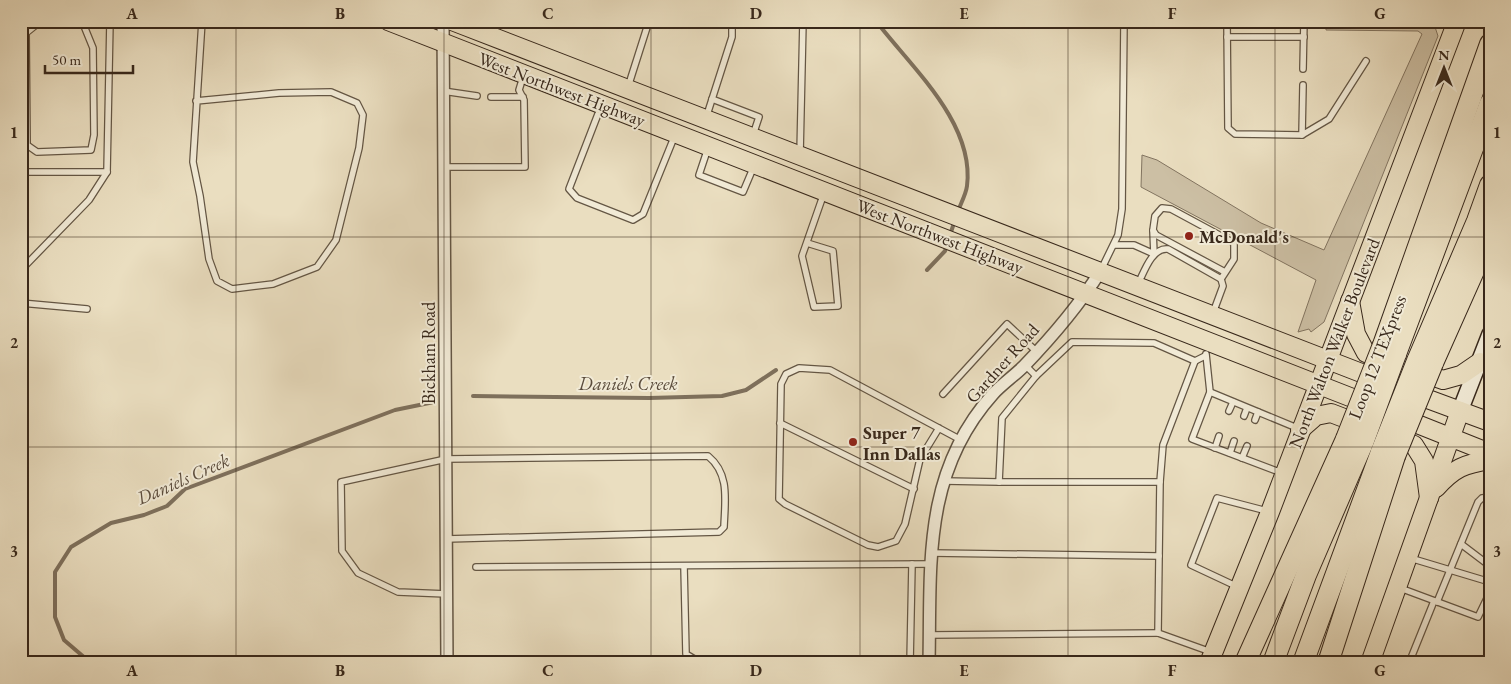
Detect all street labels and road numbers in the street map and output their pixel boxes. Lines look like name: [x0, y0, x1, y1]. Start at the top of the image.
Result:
street label: West Northwest Highway: [475, 47, 649, 131]
street label: West Northwest Highway: [853, 194, 1027, 278]
street label: North Walton Walker Boulevard: [1283, 234, 1385, 451]
street label: Loop 12 TEXpress: [1343, 292, 1411, 422]
street label: Bickham Road: [417, 301, 440, 404]
street label: Gardner Road: [960, 318, 1044, 408]

